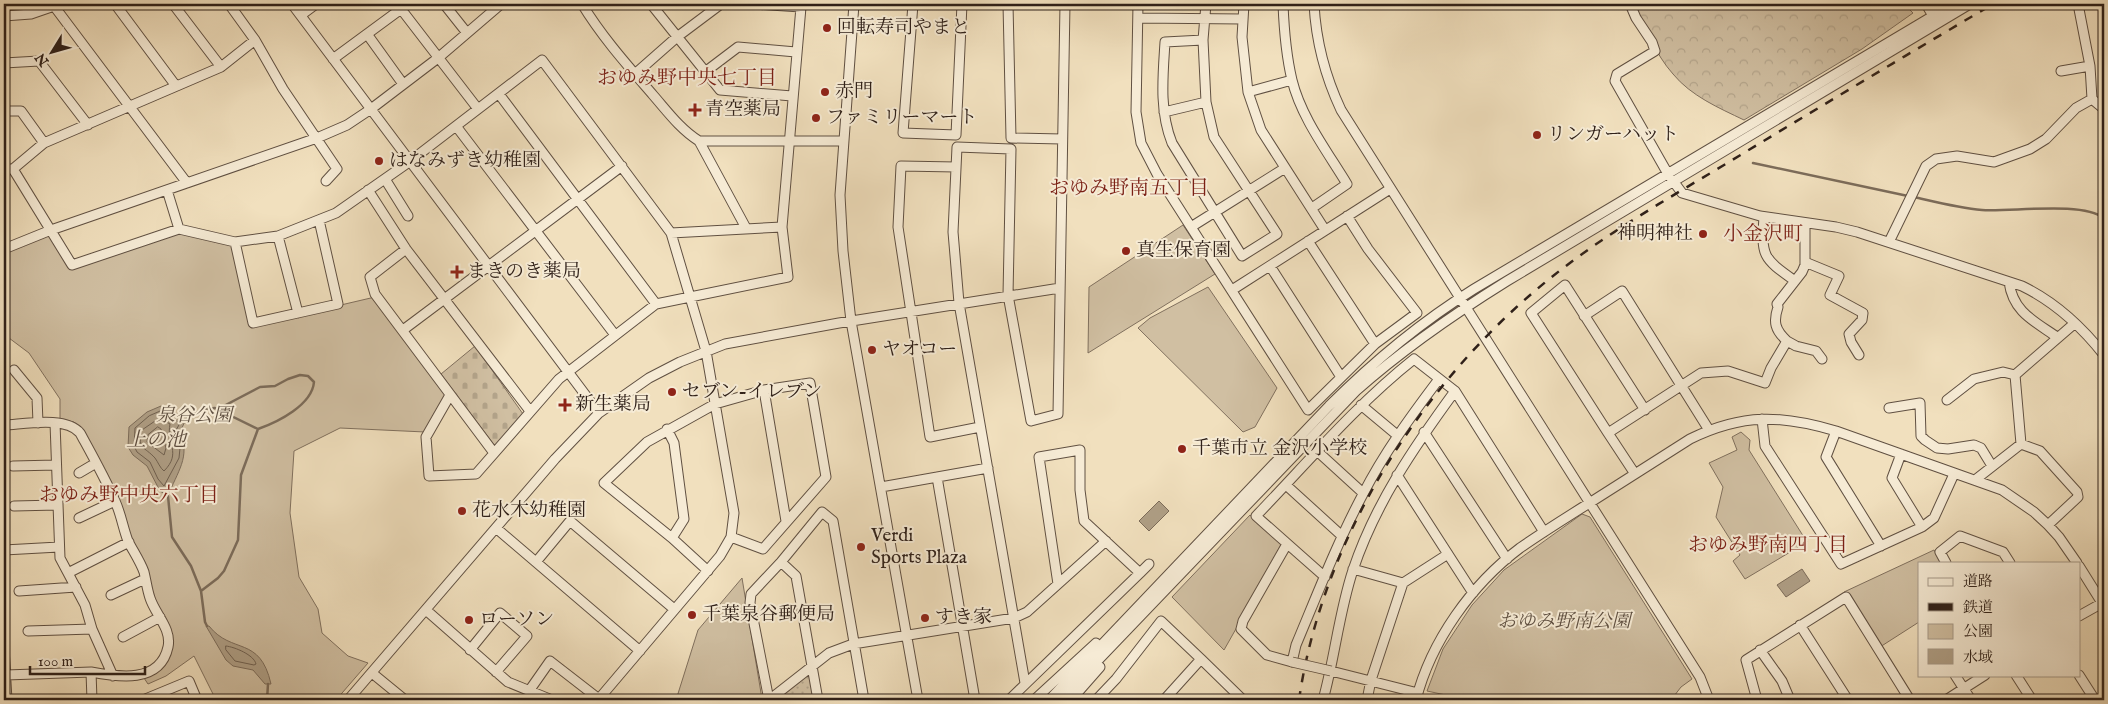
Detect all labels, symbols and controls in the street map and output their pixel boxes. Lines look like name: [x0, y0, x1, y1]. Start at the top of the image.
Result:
place label: 回転寿司やまと: [837, 16, 970, 40]
marker: 回転寿司やまと: [821, 22, 833, 34]
north arrow: [28, 28, 78, 78]
text: N: [32, 49, 54, 70]
district label: おゆみ野中央七丁目: [597, 66, 777, 91]
place label: 赤門: [835, 80, 873, 104]
marker: 赤門: [819, 86, 831, 98]
place label: 青空薬局: [705, 98, 781, 122]
marker: 青空薬局: [689, 104, 701, 116]
place label: ファミリーマート: [826, 106, 978, 130]
marker: ファミリーマート: [810, 112, 822, 124]
place label: リンガーハット: [1547, 123, 1679, 147]
marker: リンガーハット: [1531, 129, 1543, 141]
place label: はなみずき幼稚園: [389, 149, 541, 173]
marker: はなみずき幼稚園: [373, 155, 385, 167]
district label: おゆみ野南五丁目: [1049, 176, 1209, 201]
place label: 神明神社: [1617, 222, 1693, 246]
district label: 小金沢町: [1723, 222, 1803, 247]
marker: 神明神社: [1697, 228, 1709, 240]
place label: 真生保育園: [1136, 239, 1231, 263]
marker: 真生保育園: [1120, 245, 1132, 257]
place label: まきのき薬局: [467, 260, 581, 284]
marker: まきのき薬局: [451, 266, 463, 278]
place label: ヤオコー: [882, 338, 957, 362]
marker: ヤオコー: [866, 344, 878, 356]
place label: セブン-イレブン: [682, 380, 822, 404]
marker: セブン-イレブン: [666, 386, 678, 398]
place label: 新生薬局: [575, 393, 651, 417]
marker: 新生薬局: [559, 399, 571, 411]
park label: 泉谷公園: [156, 404, 235, 428]
water label: 上の池: [126, 428, 188, 453]
place label: 千葉市立 金沢小学校: [1192, 437, 1367, 461]
marker: 千葉市立 金沢小学校: [1176, 443, 1188, 455]
district label: おゆみ野中央六丁目: [39, 483, 219, 508]
place label: 花水木幼稚園: [472, 499, 586, 523]
marker: 花水木幼稚園: [456, 505, 468, 517]
place label: Verdi Sports Plaza: [870, 524, 968, 570]
district label: おゆみ野南四丁目: [1688, 533, 1848, 558]
marker: Verdi Sports Plaza: [855, 541, 867, 553]
legend: [1918, 562, 2080, 676]
text: 道路: [1963, 572, 1993, 591]
text: 鉄道: [1963, 598, 1993, 617]
place label: 千葉泉谷郵便局: [702, 603, 835, 627]
place label: すき家: [935, 606, 992, 630]
place label: ローソン: [479, 608, 554, 632]
marker: 千葉泉谷郵便局: [686, 609, 698, 621]
park label: おゆみ野南公園: [1497, 610, 1633, 634]
marker: すき家: [919, 612, 931, 624]
marker: ローソン: [463, 614, 475, 626]
text: 公園: [1963, 622, 1993, 641]
scale bar: [30, 644, 145, 676]
text: 水域: [1963, 648, 1993, 667]
text: 100 m: [38, 652, 74, 671]

